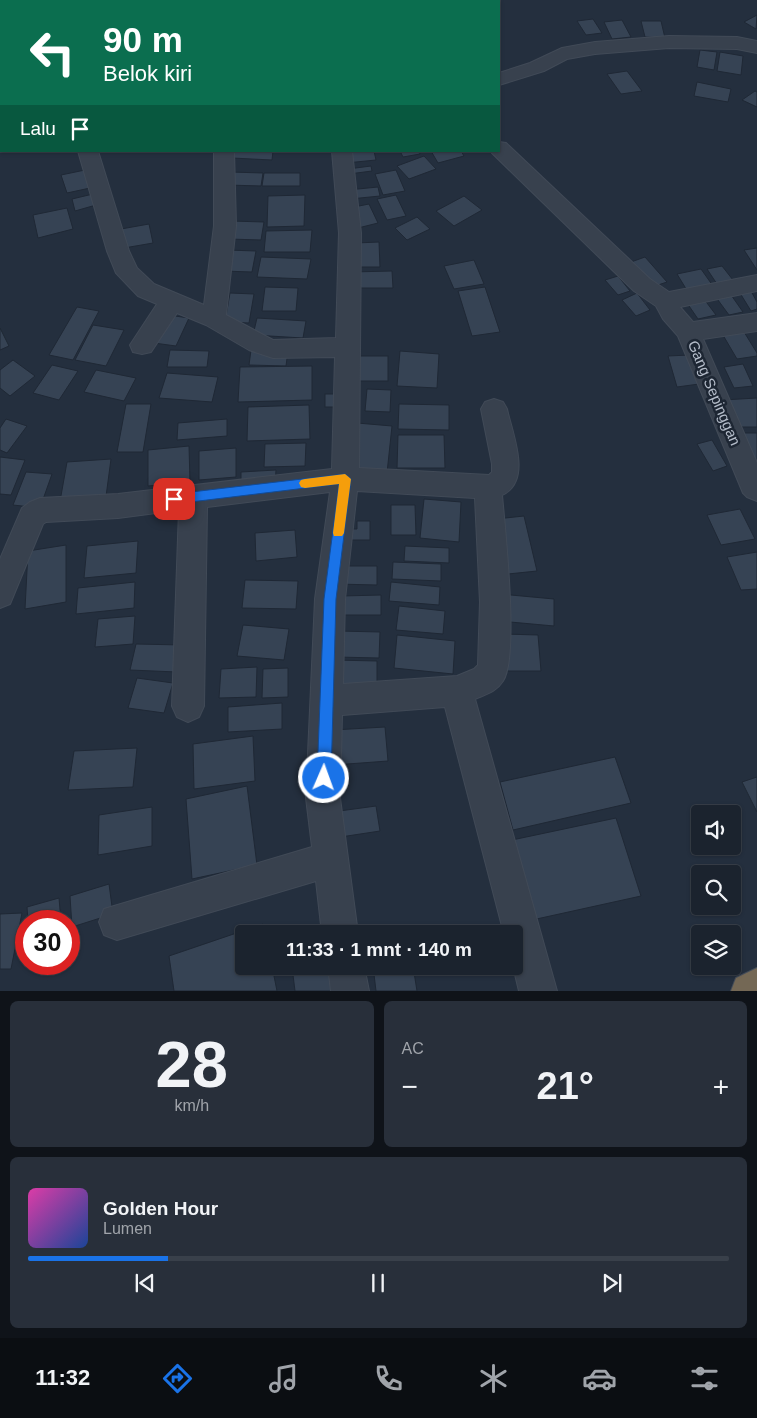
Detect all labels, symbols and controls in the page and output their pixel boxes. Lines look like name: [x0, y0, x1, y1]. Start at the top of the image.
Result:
icon: left: [20, 20, 85, 85]
text: 90 m: [103, 20, 183, 59]
text: Belok kiri: [103, 61, 192, 86]
icon: arrive: [66, 115, 94, 143]
text: Lalu: [20, 118, 56, 139]
street label: Gang Sepinggan: [685, 338, 744, 448]
pin: [153, 478, 195, 520]
icon: arrive: [160, 485, 188, 513]
position arrow: [297, 751, 349, 803]
map controls: [691, 805, 741, 975]
button: sound: [691, 805, 741, 855]
button: search: [691, 865, 741, 915]
speed limit sign: 30: [15, 910, 80, 975]
button: layers: [691, 925, 741, 975]
text: 11:33 · 1 mnt · 140 m: [286, 939, 472, 960]
text: 28: [156, 1028, 228, 1101]
text: AC: [402, 1040, 424, 1057]
text: 21°: [537, 1065, 594, 1107]
text: −: [402, 1071, 418, 1102]
text: +: [713, 1071, 729, 1102]
text: km/h: [174, 1097, 209, 1114]
text: Golden Hour: [103, 1198, 218, 1219]
text: Lumen: [103, 1220, 152, 1237]
icon: previous: [131, 1269, 159, 1297]
icon: pause: [364, 1269, 392, 1297]
icon: next: [598, 1269, 626, 1297]
icon: directions: [160, 1361, 195, 1396]
icon: music: [266, 1361, 301, 1396]
icon: phone: [371, 1361, 406, 1396]
icon: climate: [476, 1361, 511, 1396]
icon: car: [582, 1361, 617, 1396]
icon: filters: [687, 1361, 722, 1396]
text: 11:32: [35, 1365, 90, 1390]

